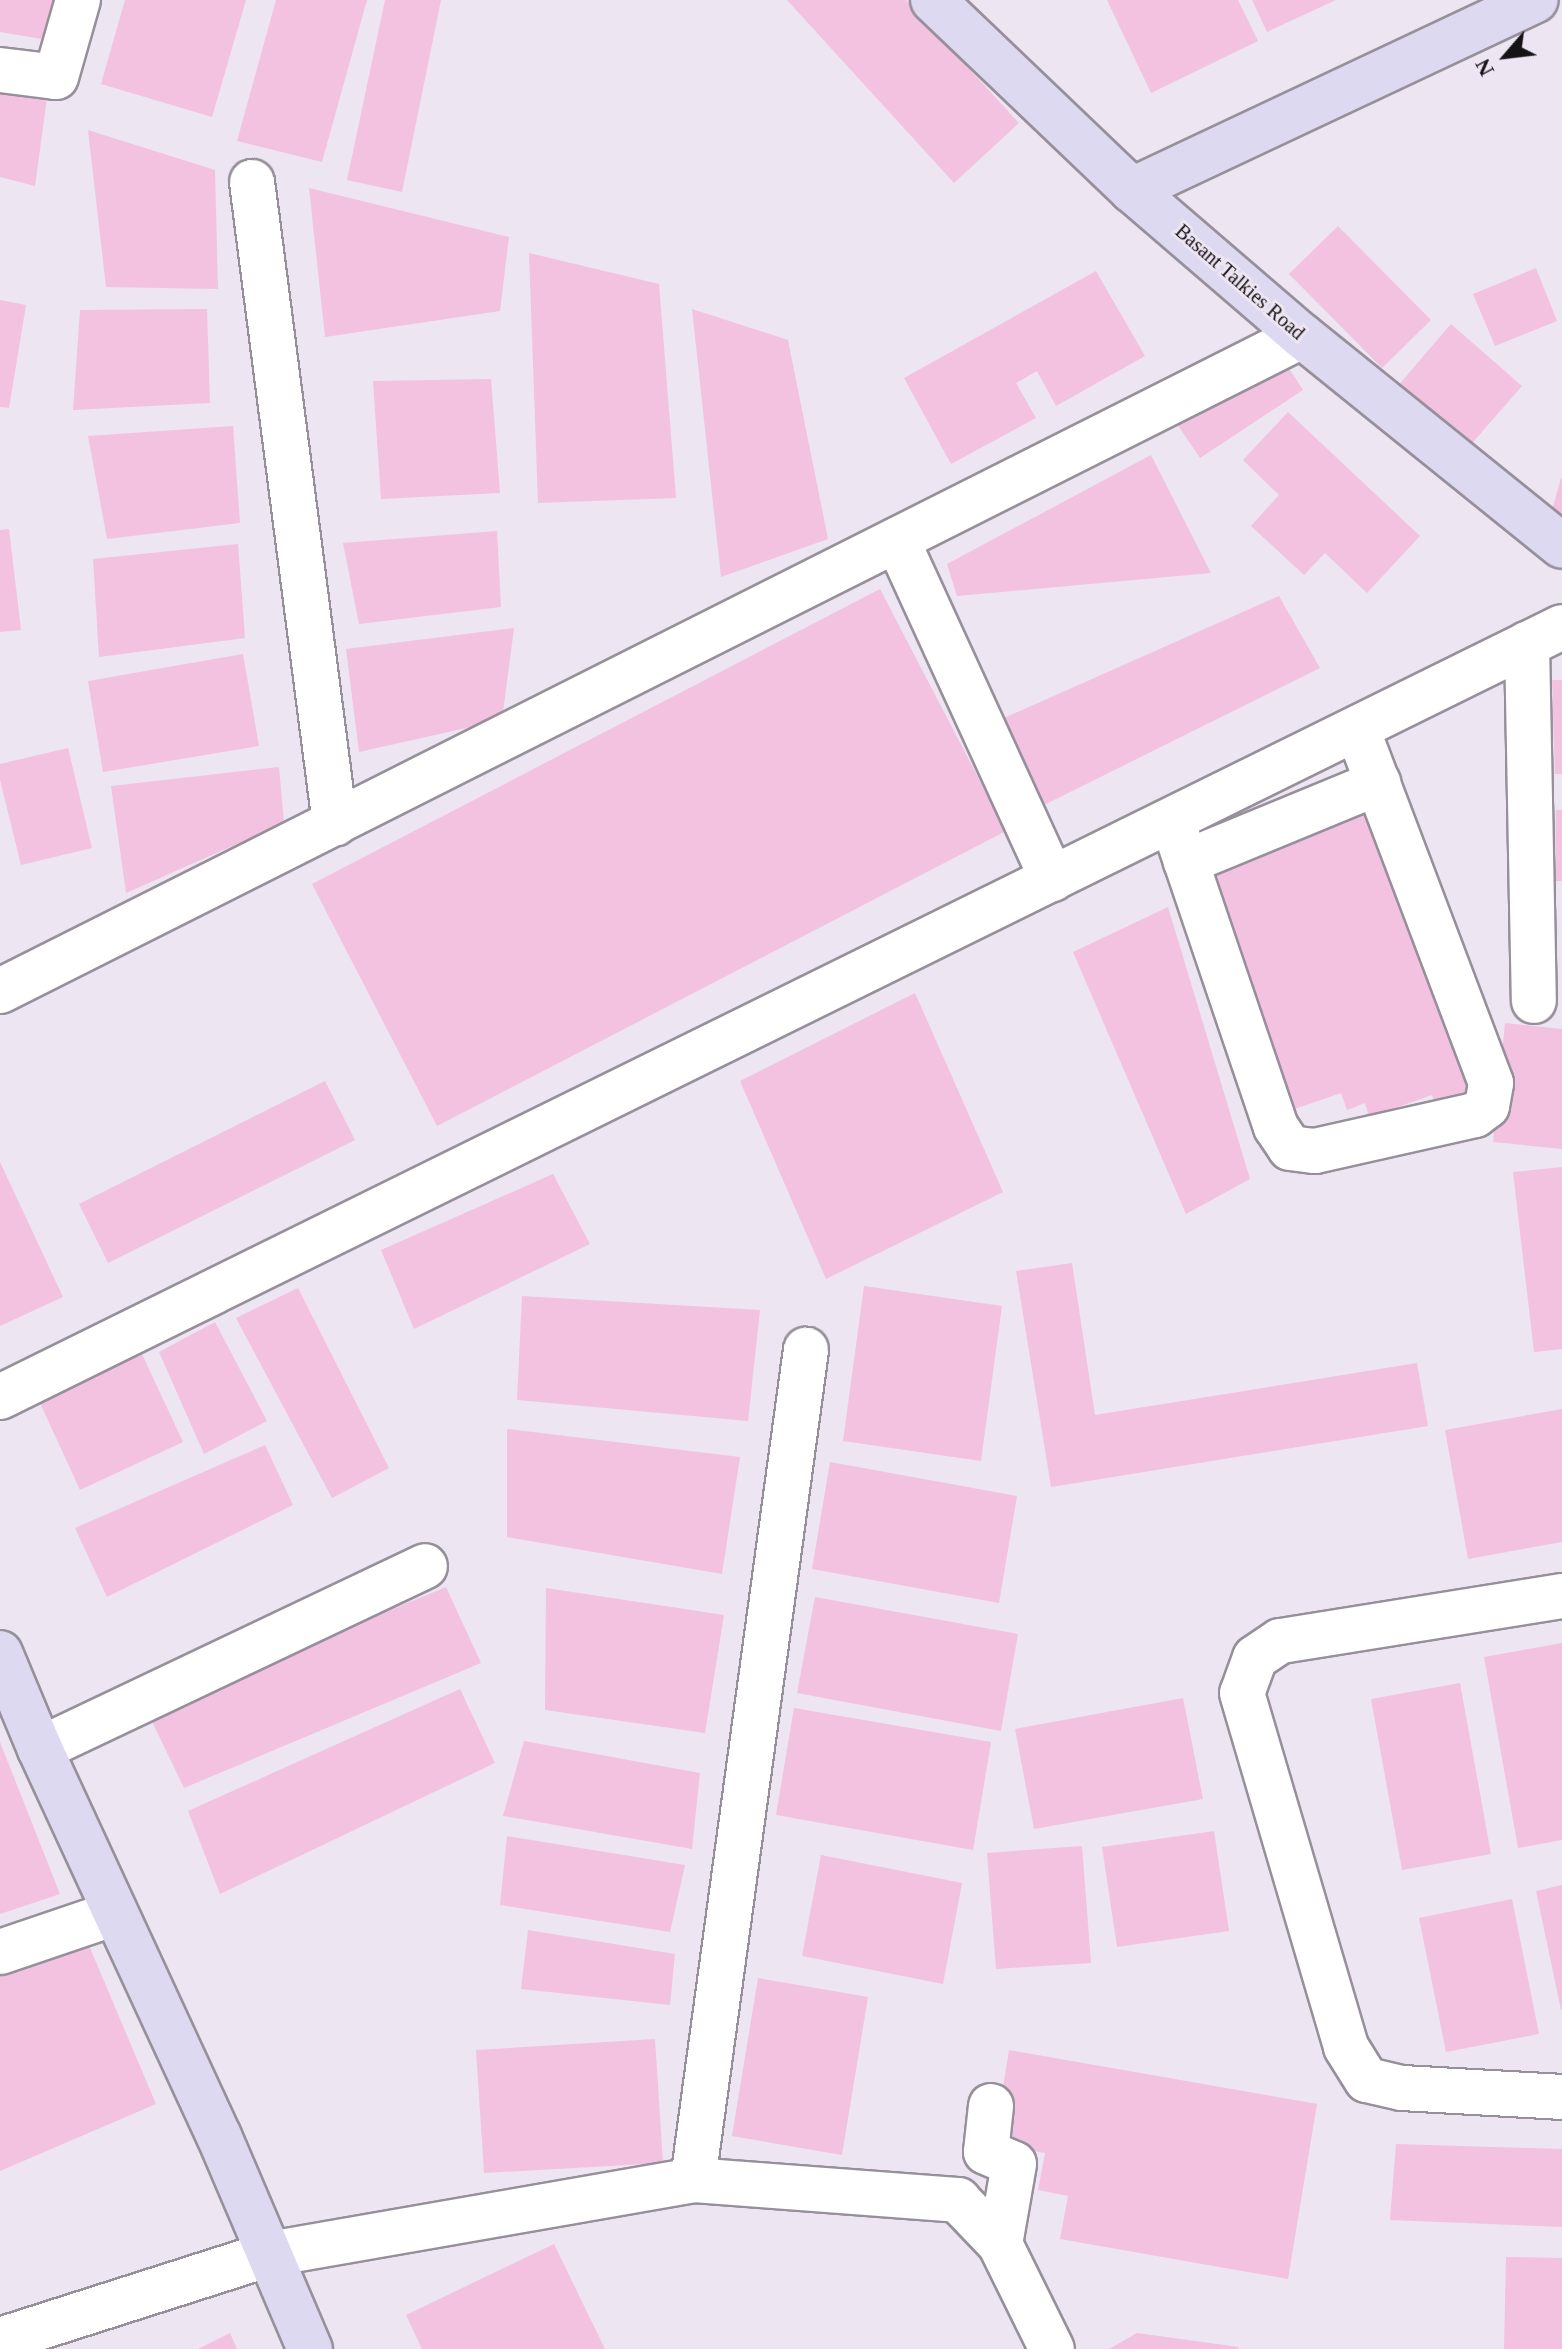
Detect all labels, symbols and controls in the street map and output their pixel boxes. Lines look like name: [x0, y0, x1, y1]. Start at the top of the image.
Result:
north arrow: [1466, 16, 1546, 96]
text: N: [1470, 55, 1499, 80]
street label: Basant Talkies Road: [1170, 219, 1310, 345]

